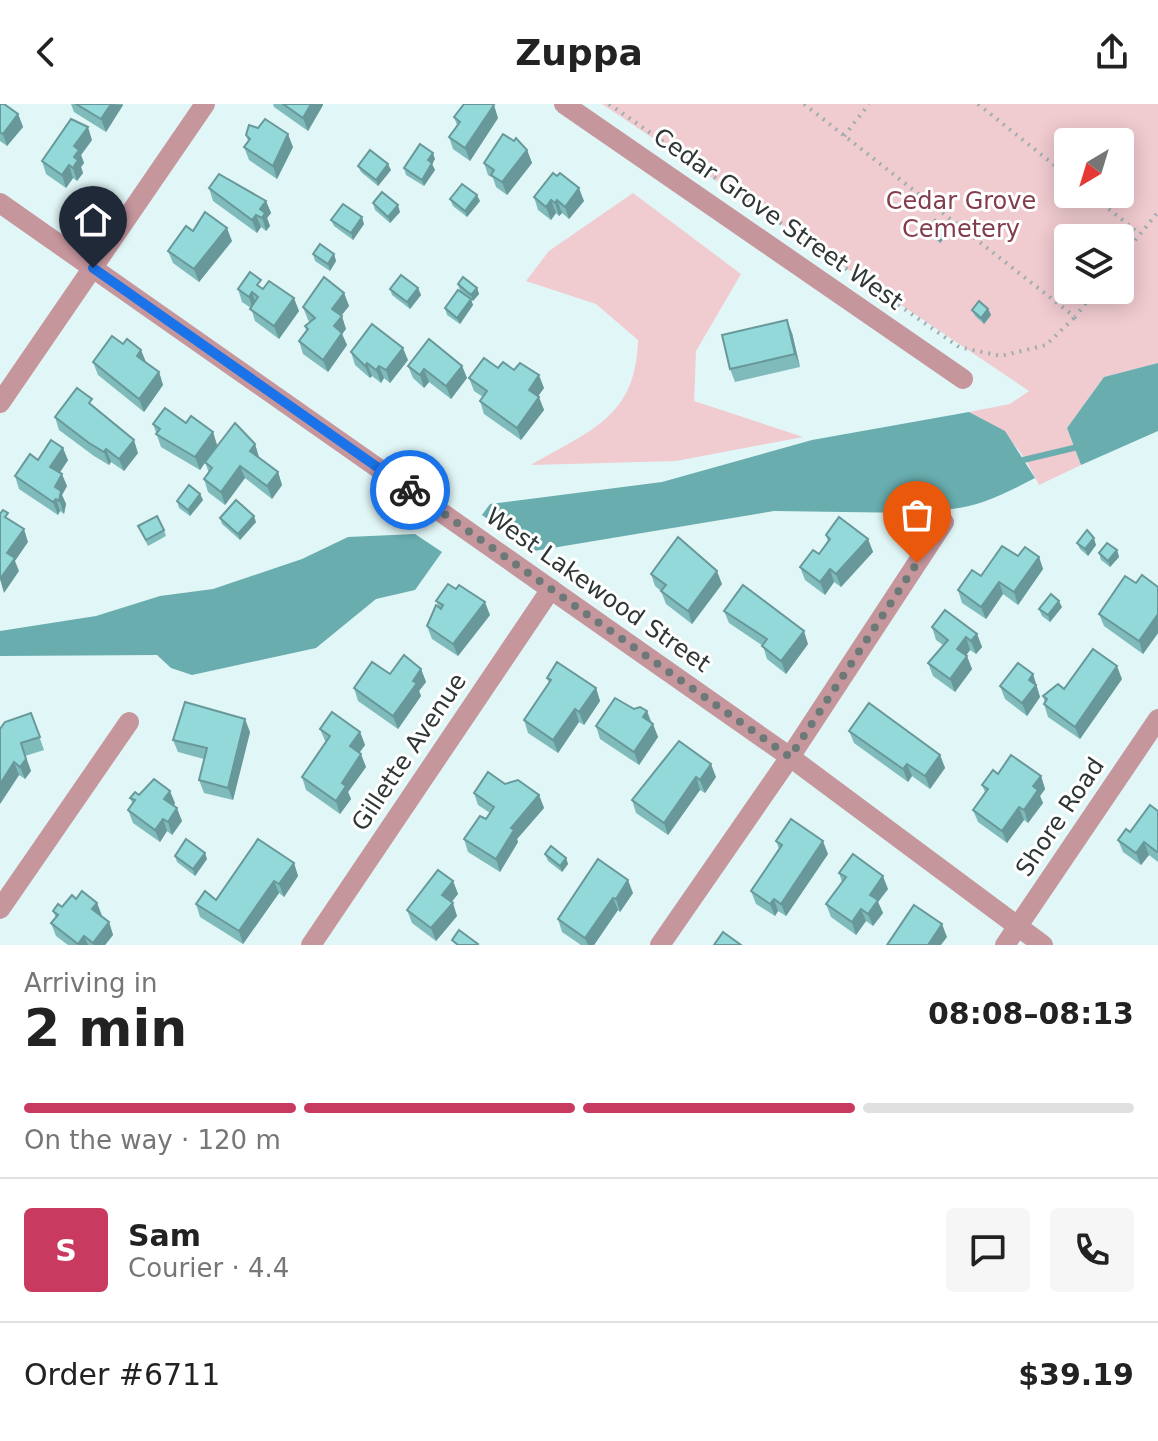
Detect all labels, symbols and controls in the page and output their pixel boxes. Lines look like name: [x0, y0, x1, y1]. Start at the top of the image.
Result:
icon: back: [24, 30, 68, 74]
icon: share: [1090, 30, 1134, 74]
text: Zuppa: [515, 32, 643, 73]
street label: Cedar Grove Street West: [648, 122, 908, 316]
north arrow: [1054, 128, 1134, 208]
map controls: [1054, 128, 1134, 304]
pin: [59, 186, 127, 268]
park label: Cedar Grove Cemetery: [886, 187, 1036, 243]
icon: home: [71, 198, 115, 242]
button: layers: [1054, 224, 1134, 304]
courier: [370, 450, 450, 530]
icon: bike: [388, 468, 432, 512]
pin: [883, 481, 951, 563]
icon: bag: [895, 493, 939, 537]
street label: West Lakewood Street: [480, 502, 716, 678]
street label: Gillette Avenue: [346, 668, 472, 836]
street label: Shore Road: [1010, 752, 1110, 882]
text: Arriving in: [24, 968, 158, 998]
text: 08:08–08:13: [928, 996, 1134, 1031]
text: 2 min: [24, 998, 187, 1058]
text: On the way · 120 m: [24, 1125, 281, 1155]
button: chat: [946, 1208, 1030, 1292]
button: phone: [1050, 1208, 1134, 1292]
text: Sam: [128, 1218, 201, 1253]
text: S: [55, 1233, 77, 1268]
text: Courier · 4.4: [128, 1253, 289, 1283]
text: Order #6711: [24, 1357, 220, 1392]
text: $39.19: [1018, 1357, 1134, 1392]

